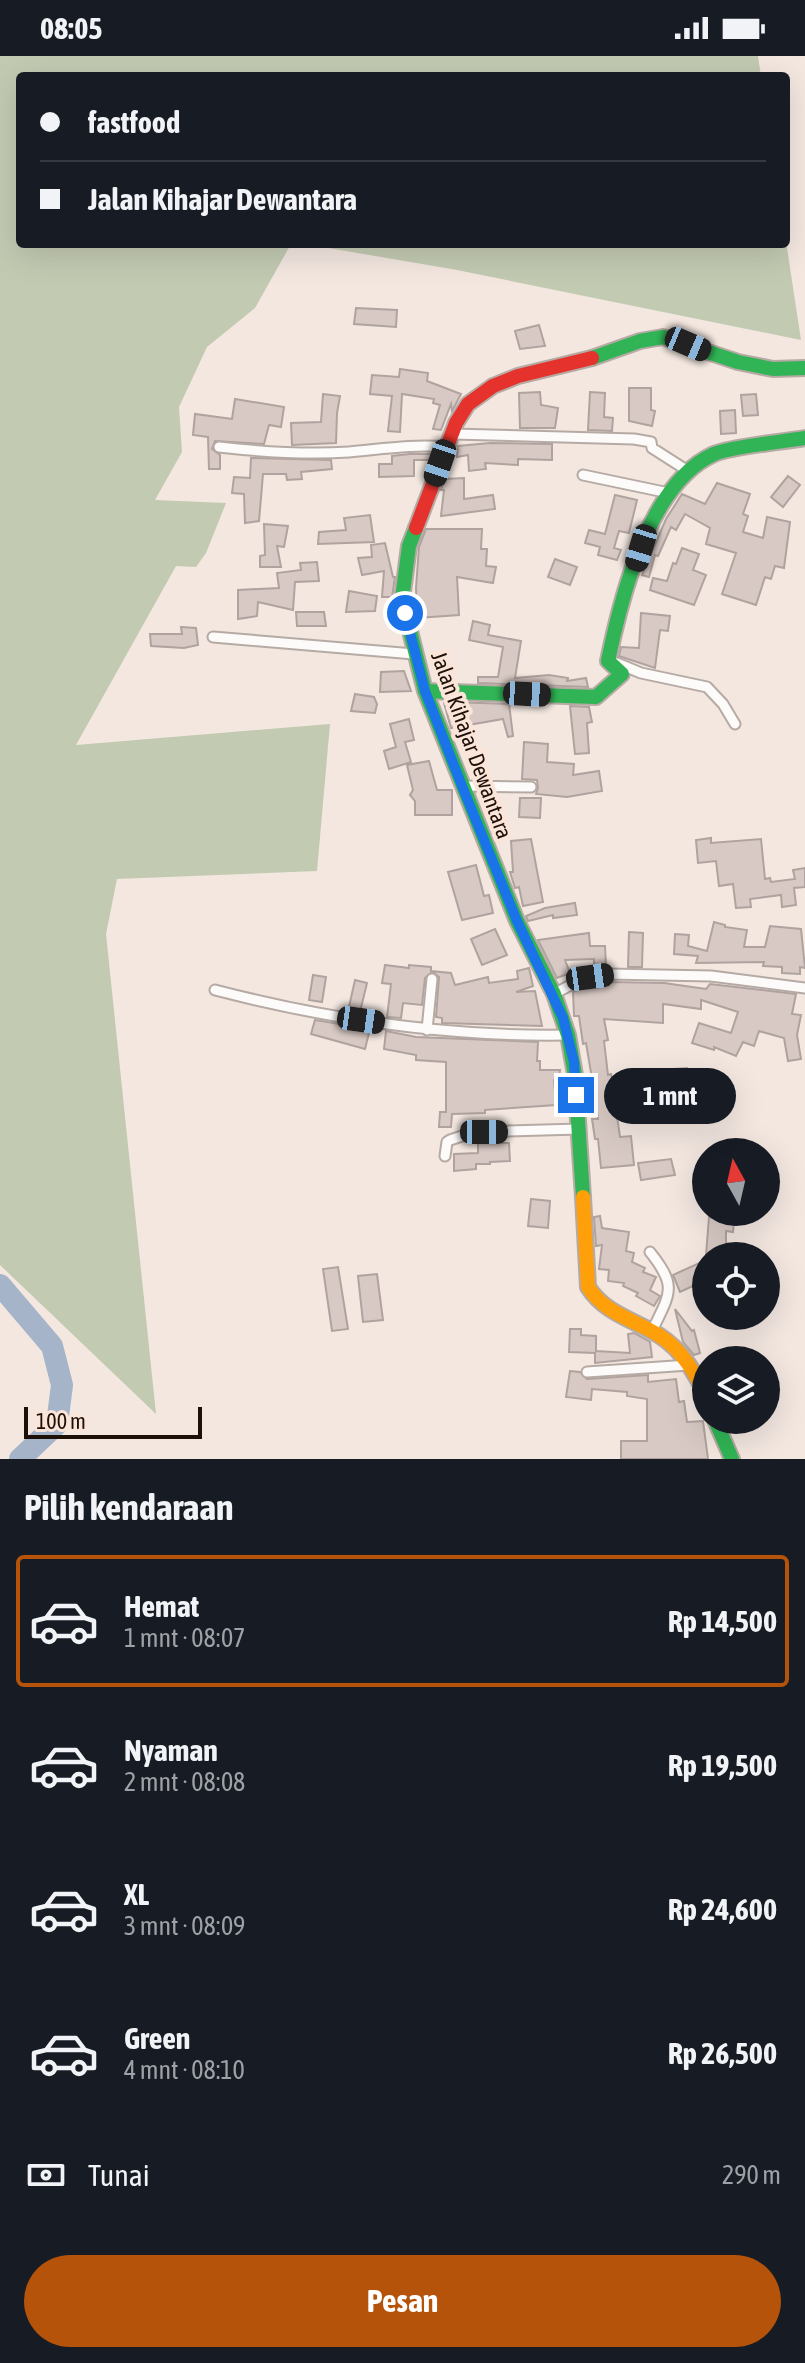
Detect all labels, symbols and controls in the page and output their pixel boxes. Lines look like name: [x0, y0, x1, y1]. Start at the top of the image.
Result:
text: 08:05: [40, 11, 102, 45]
text: fastfood: [88, 105, 180, 139]
text: Jalan Kihajar Dewantara: [88, 182, 357, 216]
car: [661, 324, 715, 364]
car: [421, 436, 459, 490]
car: [623, 522, 659, 574]
route start: [387, 595, 423, 631]
street label: Jalan Kihajar Dewantara: [426, 648, 518, 842]
car: [502, 681, 552, 707]
car: [565, 962, 615, 992]
car: [336, 1005, 386, 1035]
callout: 1 mnt: [604, 1067, 736, 1123]
route end: [558, 1077, 594, 1113]
text: 1 mnt: [643, 1081, 697, 1111]
car: [460, 1120, 508, 1144]
north arrow: [692, 1138, 780, 1226]
map controls: [692, 1138, 780, 1434]
button: locate: [692, 1242, 780, 1330]
button: layers: [692, 1346, 780, 1434]
scale bar: [24, 1403, 202, 1439]
text: 100 m: [36, 1408, 86, 1434]
text: Pilih kendaraan: [24, 1486, 233, 1528]
icon: car: [28, 1585, 100, 1657]
text: Hemat: [124, 1589, 199, 1623]
text: Rp 14,500: [668, 1604, 777, 1638]
text: 1 mnt · 08:07: [124, 1623, 245, 1653]
icon: car: [28, 1729, 100, 1801]
text: Nyaman: [124, 1733, 218, 1767]
text: Rp 19,500: [668, 1748, 777, 1782]
text: 2 mnt · 08:08: [124, 1767, 245, 1797]
icon: car: [28, 1873, 100, 1945]
text: XL: [124, 1877, 149, 1911]
text: Rp 24,600: [668, 1892, 777, 1926]
text: 3 mnt · 08:09: [124, 1911, 245, 1941]
icon: car: [28, 2017, 100, 2089]
text: Green: [124, 2021, 190, 2055]
text: Rp 26,500: [668, 2036, 777, 2070]
text: 4 mnt · 08:10: [124, 2055, 245, 2085]
icon: cash: [24, 2153, 68, 2197]
text: Tunai: [88, 2158, 150, 2192]
text: 290 m: [722, 2160, 781, 2190]
button: Pesan: [24, 2255, 781, 2347]

